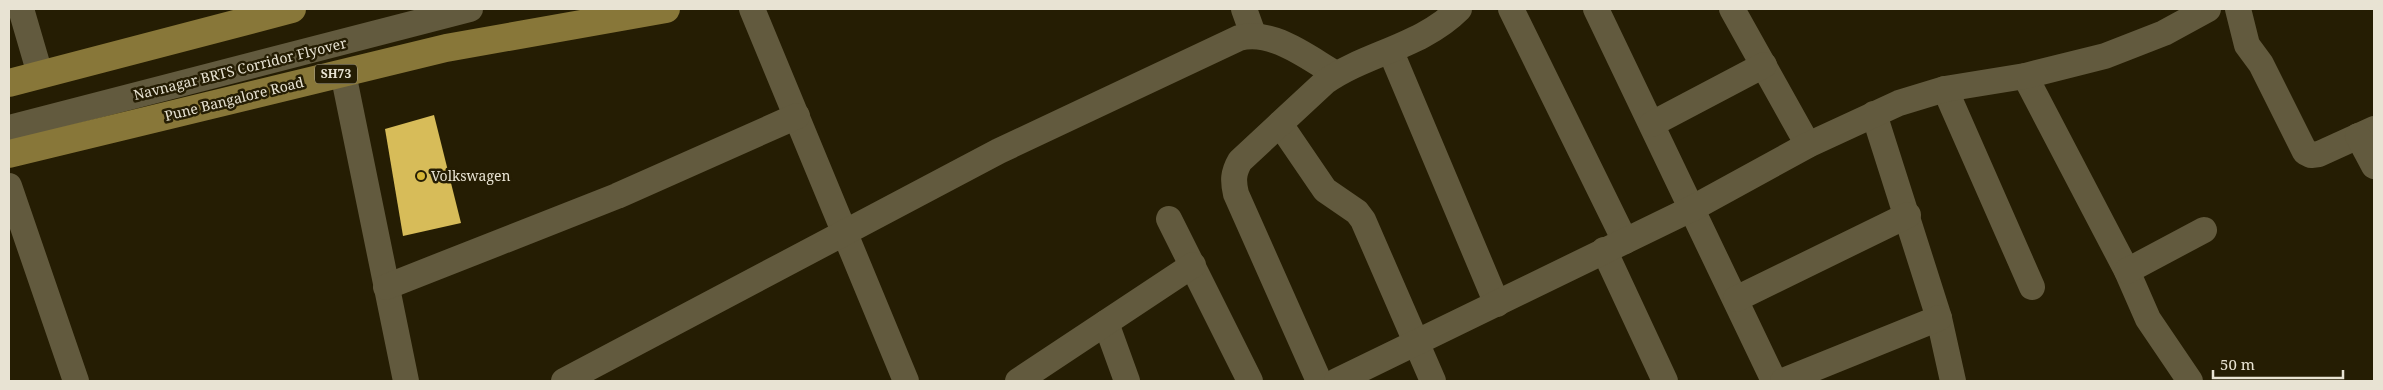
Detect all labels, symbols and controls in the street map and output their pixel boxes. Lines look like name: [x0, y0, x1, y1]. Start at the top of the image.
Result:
street label: Navnagar BRTS Corridor Flyover: [131, 33, 349, 104]
road number: SH73: [315, 64, 357, 84]
street label: Pune Bangalore Road: [162, 72, 306, 125]
place label: Volkswagen: [431, 166, 511, 185]
marker: Volkswagen: [415, 170, 427, 182]
scale bar: [2213, 348, 2343, 380]
text: 50 m: [2220, 354, 2255, 374]

